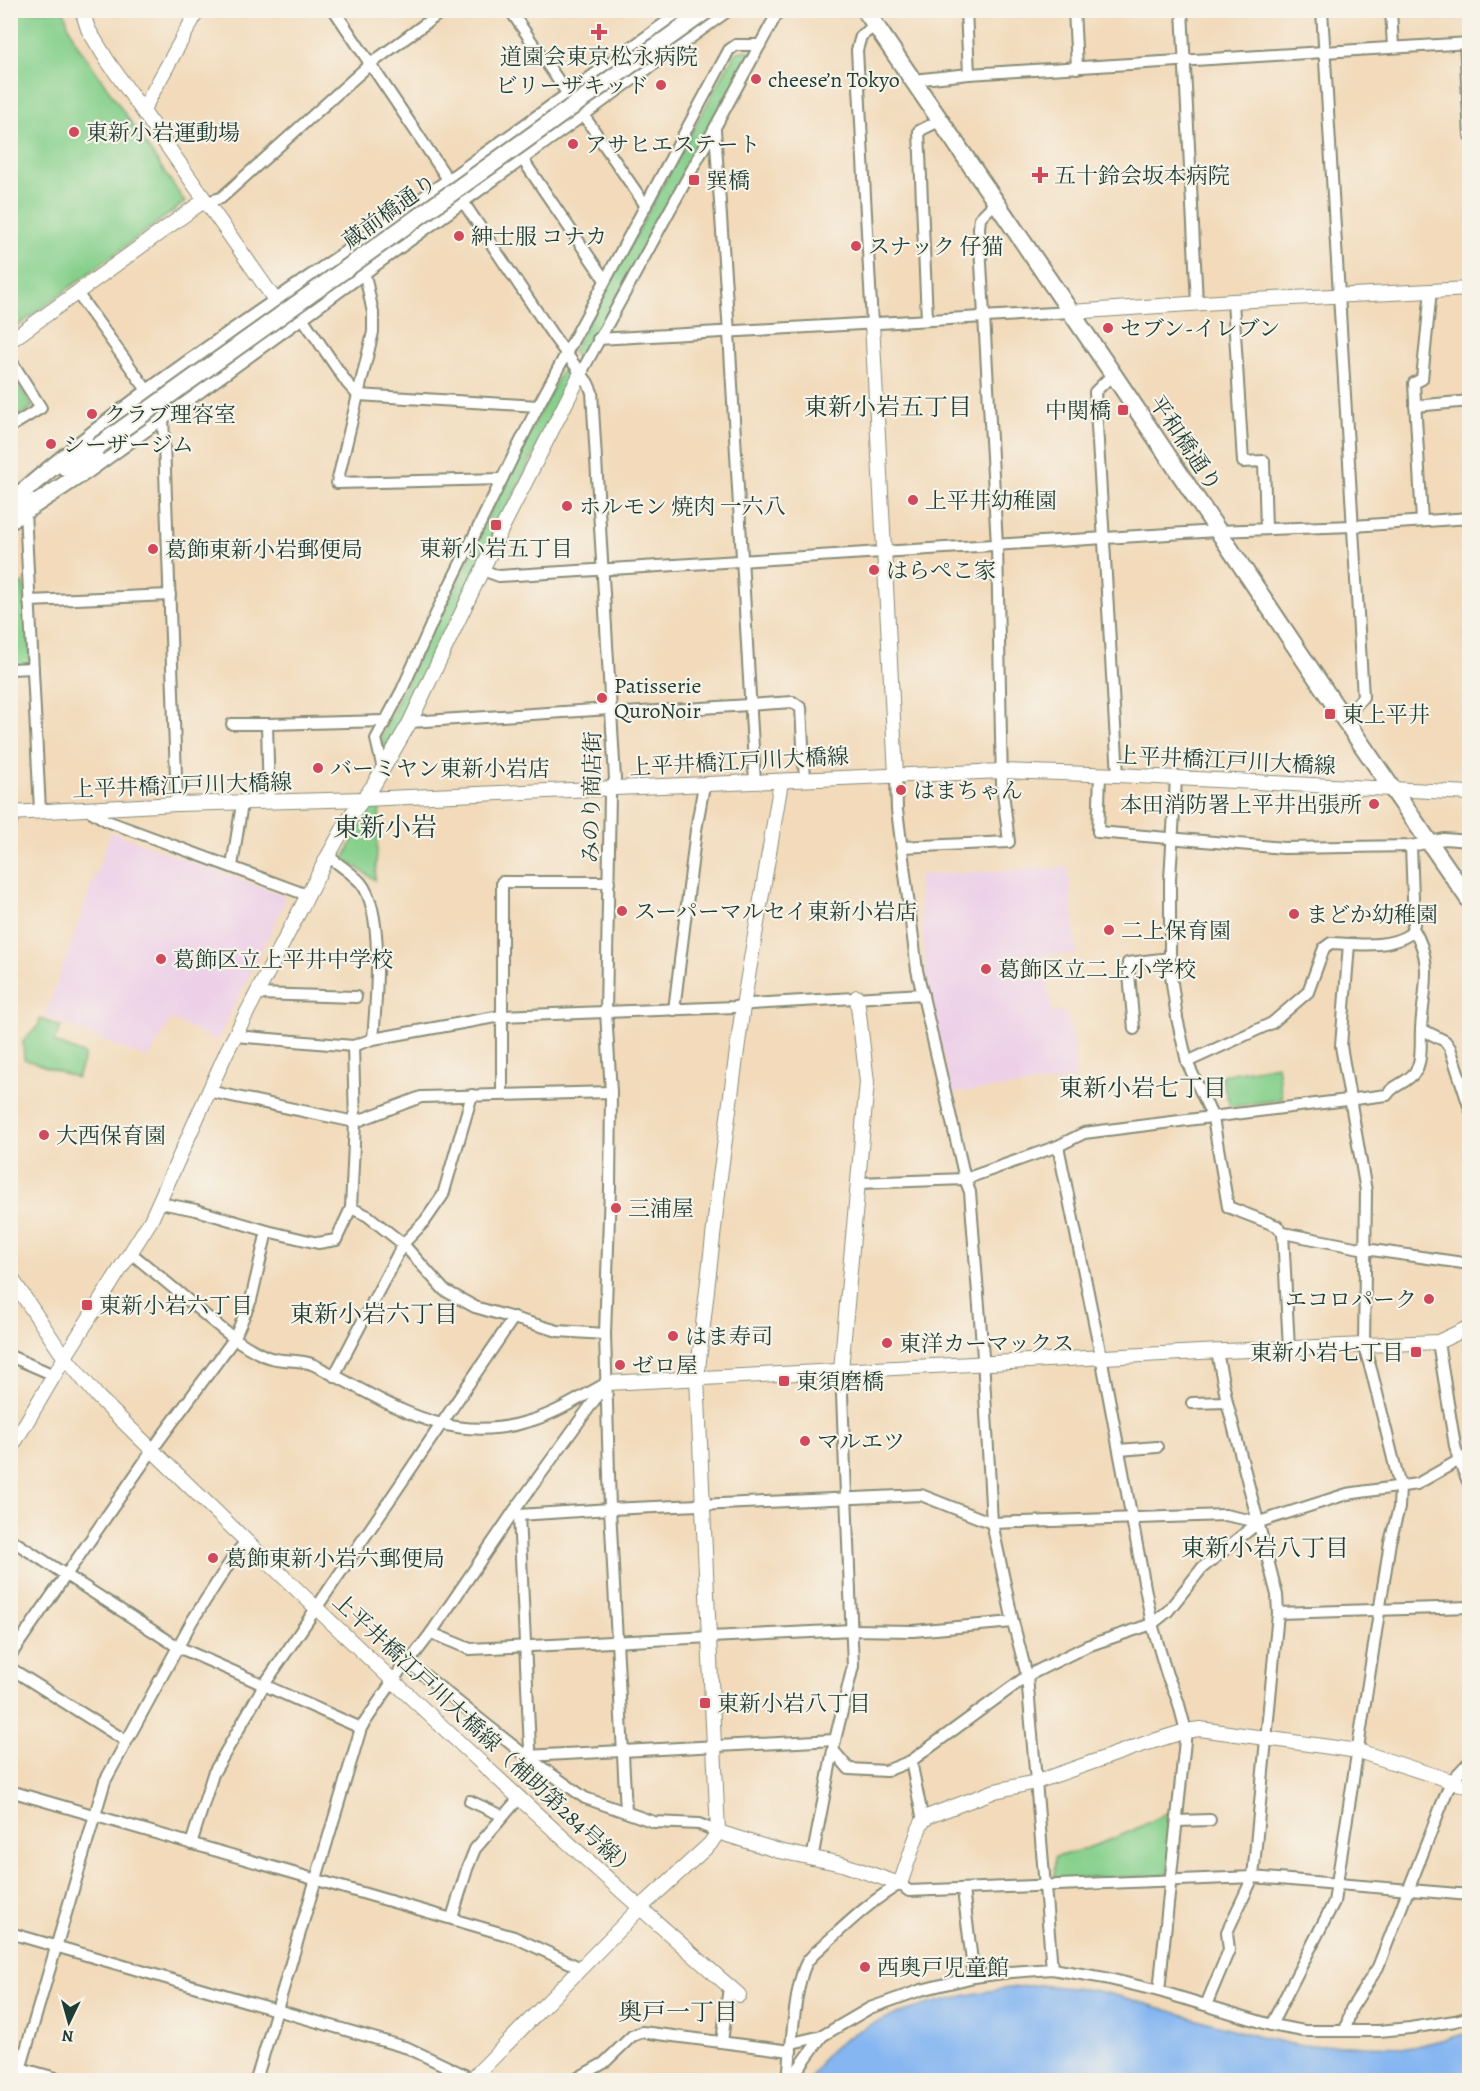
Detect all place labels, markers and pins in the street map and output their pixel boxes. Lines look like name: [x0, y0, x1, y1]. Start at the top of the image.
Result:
marker: 道園会東京松永病院: [590, 23, 608, 41]
place label: 道園会東京松永病院: [500, 42, 698, 72]
place label: cheese’n Tokyo: [768, 65, 900, 95]
place label: ビリーザキッド: [495, 71, 649, 101]
marker: cheese’n Tokyo: [749, 72, 763, 86]
marker: ビリーザキッド: [654, 78, 668, 92]
place label: 東新小岩運動場: [86, 118, 240, 148]
marker: 東新小岩運動場: [67, 125, 81, 139]
place label: アサヒエステート: [585, 130, 761, 160]
marker: アサヒエステート: [566, 137, 580, 151]
place label: 五十鈴会坂本病院: [1054, 161, 1230, 191]
place label: 巽橋: [706, 166, 750, 196]
marker: 五十鈴会坂本病院: [1031, 166, 1049, 184]
marker: 巽橋: [687, 173, 701, 187]
place label: 紳士服 コナカ: [471, 222, 607, 252]
marker: 紳士服 コナカ: [452, 229, 466, 243]
place label: スナック 仔猫: [868, 232, 1003, 262]
marker: スナック 仔猫: [849, 239, 863, 253]
place label: セブン-イレブン: [1120, 314, 1281, 344]
marker: セブン-イレブン: [1101, 321, 1115, 335]
place label: 中関橋: [1045, 396, 1111, 426]
place label: クラブ理容室: [104, 400, 236, 430]
marker: 中関橋: [1116, 403, 1130, 417]
marker: クラブ理容室: [85, 407, 99, 421]
place label: シーザージム: [63, 430, 194, 460]
marker: シーザージム: [44, 437, 58, 451]
place label: 上平井幼稚園: [925, 486, 1057, 516]
place label: ホルモン 焼肉 一六八: [579, 492, 786, 522]
marker: 上平井幼稚園: [906, 493, 920, 507]
marker: ホルモン 焼肉 一六八: [560, 499, 574, 513]
marker: 東新小岩五丁目: [489, 518, 503, 532]
place label: 東新小岩五丁目: [419, 534, 573, 564]
place label: 葛飾東新小岩郵便局: [165, 535, 363, 565]
marker: 葛飾東新小岩郵便局: [146, 542, 160, 556]
place label: はらぺこ家: [886, 556, 996, 586]
marker: はらぺこ家: [867, 563, 881, 577]
place label: Patisserie QuroNoir: [614, 671, 701, 726]
marker: Patisserie QuroNoir: [595, 691, 609, 705]
place label: 東上平井: [1342, 700, 1430, 730]
marker: 東上平井: [1323, 707, 1337, 721]
place label: バーミヤン東新小岩店: [330, 754, 550, 784]
marker: バーミヤン東新小岩店: [311, 761, 325, 775]
place label: はまちゃん: [913, 776, 1023, 806]
marker: はまちゃん: [894, 783, 908, 797]
place label: 本田消防署上平井出張所: [1120, 790, 1362, 820]
marker: 本田消防署上平井出張所: [1367, 797, 1381, 811]
place label: スーパーマルセイ東新小岩店: [634, 897, 917, 927]
place label: まどか幼稚園: [1306, 900, 1438, 930]
marker: スーパーマルセイ東新小岩店: [615, 904, 629, 918]
marker: まどか幼稚園: [1287, 907, 1301, 921]
place label: 二上保育園: [1121, 916, 1231, 946]
marker: 二上保育園: [1102, 923, 1116, 937]
place label: 葛飾区立上平井中学校: [173, 945, 393, 975]
marker: 葛飾区立上平井中学校: [154, 952, 168, 966]
place label: 葛飾区立二上小学校: [998, 955, 1196, 985]
marker: 葛飾区立二上小学校: [979, 962, 993, 976]
place label: 大西保育園: [56, 1121, 166, 1151]
marker: 大西保育園: [37, 1128, 51, 1142]
place label: 三浦屋: [628, 1194, 694, 1224]
marker: 三浦屋: [609, 1201, 623, 1215]
place label: エコロパーク: [1285, 1285, 1417, 1315]
place label: 東新小岩六丁目: [99, 1291, 253, 1321]
marker: エコロパーク: [1422, 1292, 1436, 1306]
marker: 東新小岩六丁目: [80, 1298, 94, 1312]
place label: はま寿司: [685, 1322, 773, 1352]
marker: はま寿司: [666, 1329, 680, 1343]
place label: 東洋カーマックス: [899, 1329, 1074, 1359]
marker: 東洋カーマックス: [880, 1336, 894, 1350]
place label: 東新小岩七丁目: [1250, 1338, 1404, 1368]
marker: 東新小岩七丁目: [1409, 1345, 1423, 1359]
place label: ゼロ屋: [632, 1351, 698, 1381]
marker: ゼロ屋: [613, 1358, 627, 1372]
place label: 東須磨橋: [796, 1367, 884, 1397]
marker: 東須磨橋: [777, 1374, 791, 1388]
place label: マルエツ: [817, 1427, 905, 1457]
marker: マルエツ: [798, 1434, 812, 1448]
place label: 葛飾東新小岩六郵便局: [225, 1544, 445, 1574]
marker: 葛飾東新小岩六郵便局: [206, 1551, 220, 1565]
place label: 東新小岩八丁目: [717, 1689, 871, 1719]
marker: 東新小岩八丁目: [698, 1696, 712, 1710]
place label: 西奥戸児童館: [877, 1953, 1009, 1983]
marker: 西奥戸児童館: [858, 1960, 872, 1974]

